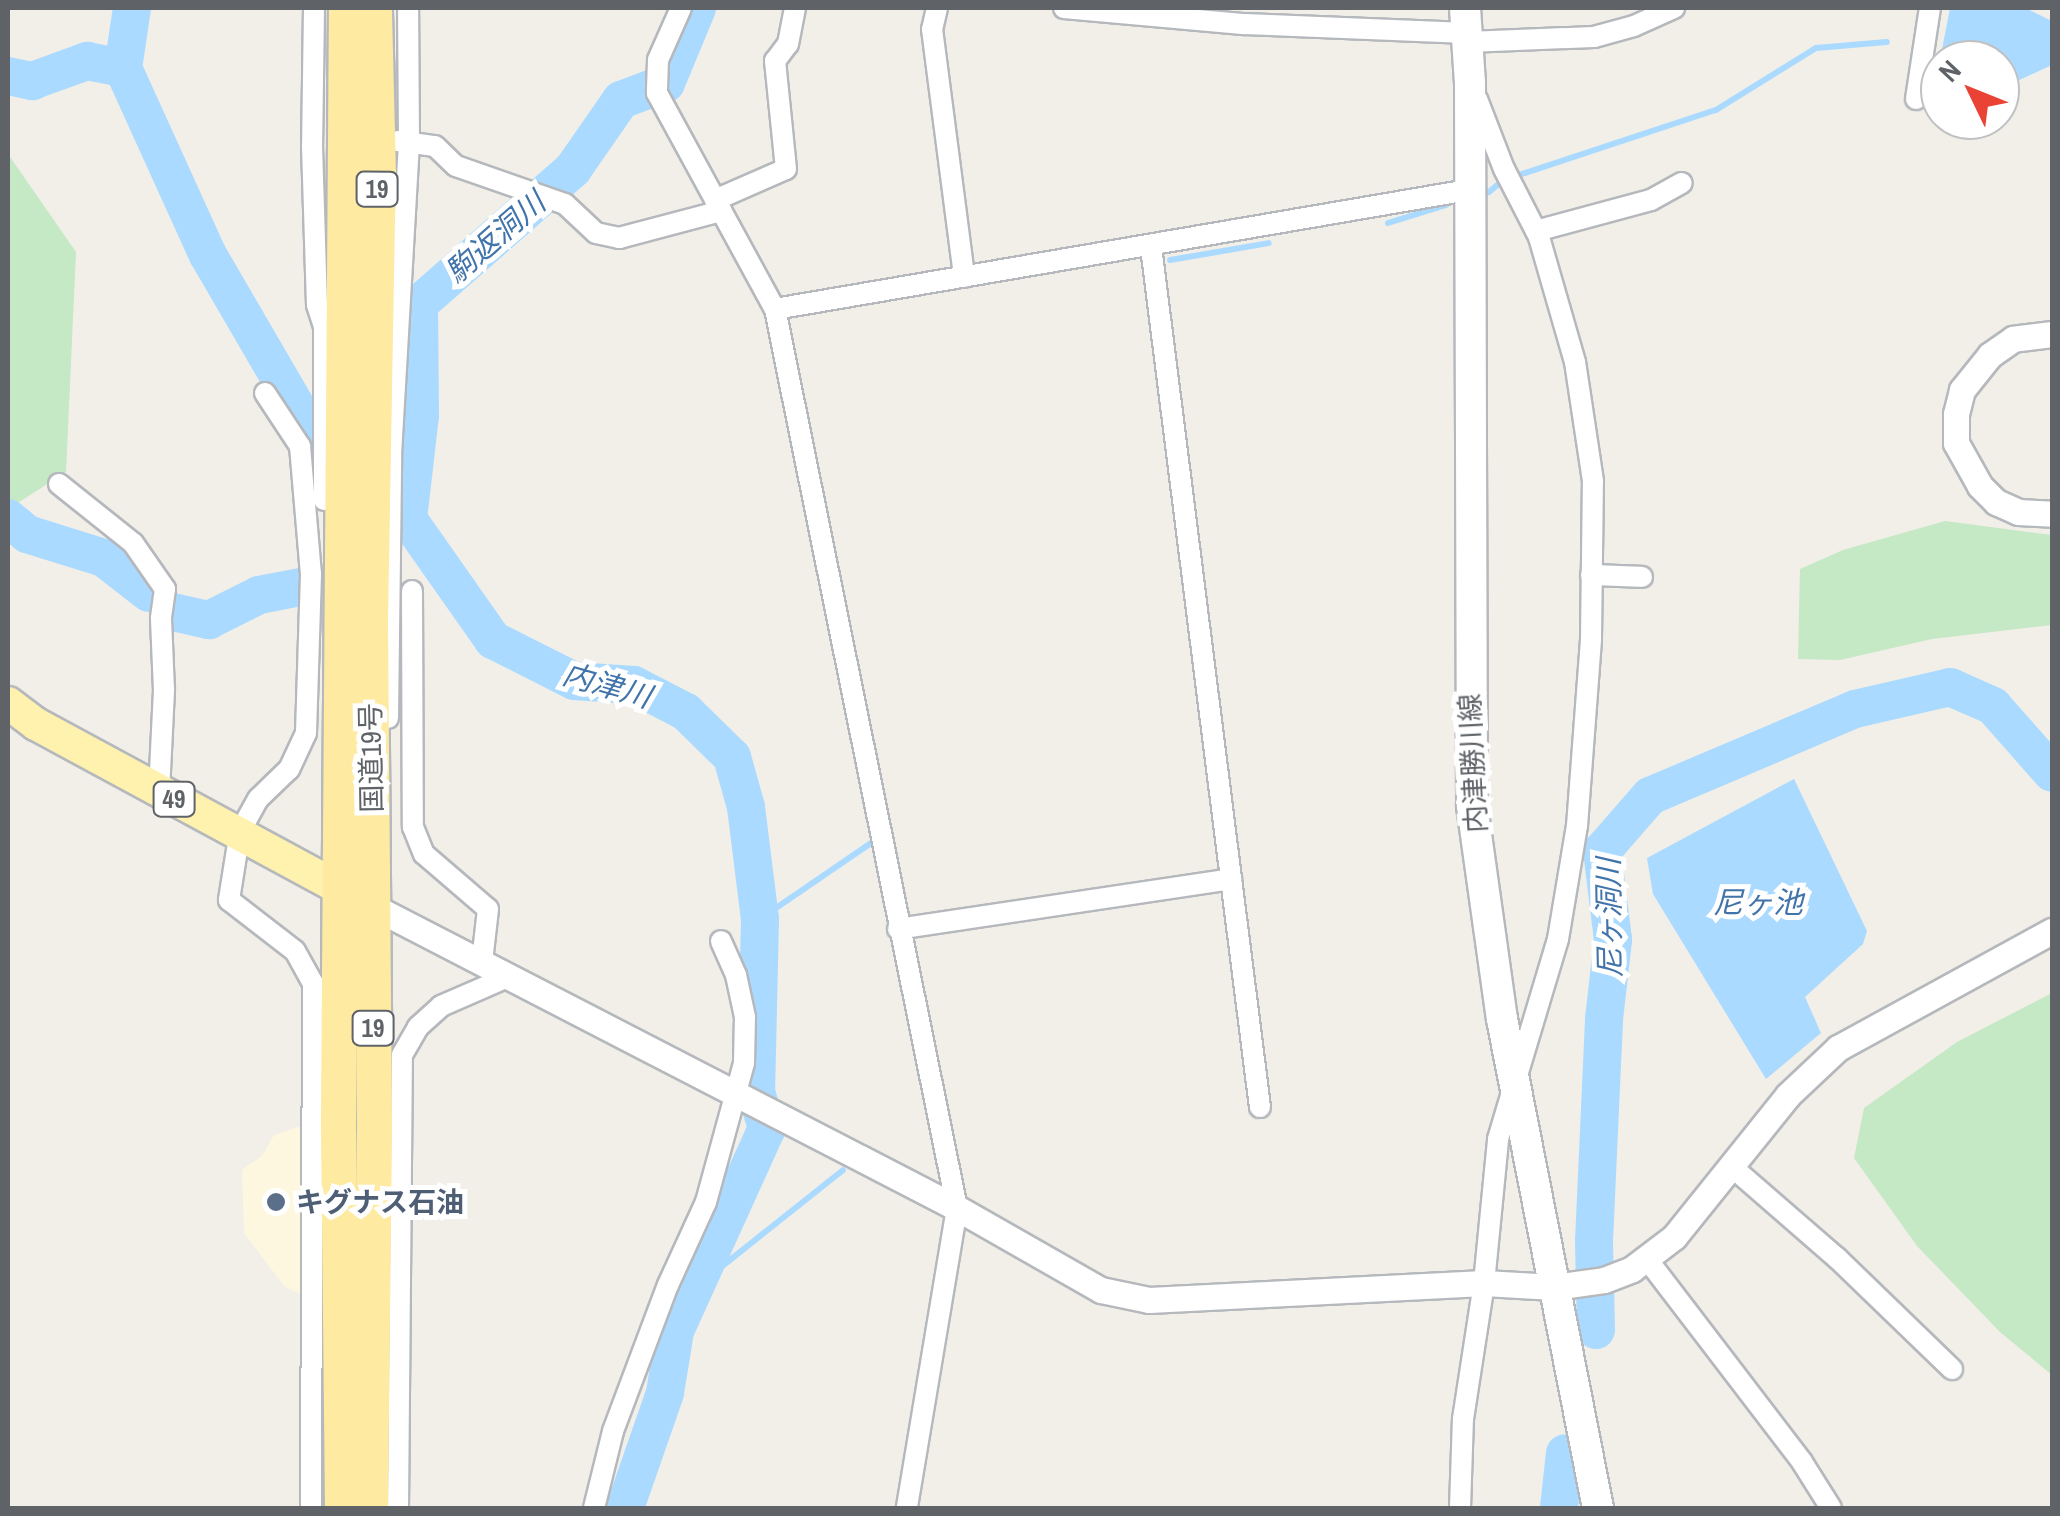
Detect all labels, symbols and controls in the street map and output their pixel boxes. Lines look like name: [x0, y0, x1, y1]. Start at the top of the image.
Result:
north arrow: [1920, 40, 2020, 140]
text: N: [1930, 52, 1969, 90]
road number: 19: [354, 169, 400, 209]
water label: 駒返洞川: [438, 184, 552, 290]
water label: 内津川: [559, 655, 655, 715]
street label: 内津勝川線: [1453, 692, 1493, 834]
street label: 国道19号: [353, 703, 389, 813]
road number: 49: [152, 779, 196, 819]
water label: 尼ヶ洞川: [1590, 858, 1628, 978]
water label: 尼ヶ池: [1713, 884, 1803, 920]
road number: 19: [350, 1008, 396, 1048]
place label: キグナス石油: [296, 1185, 464, 1219]
marker: キグナス石油: [265, 1191, 287, 1213]

